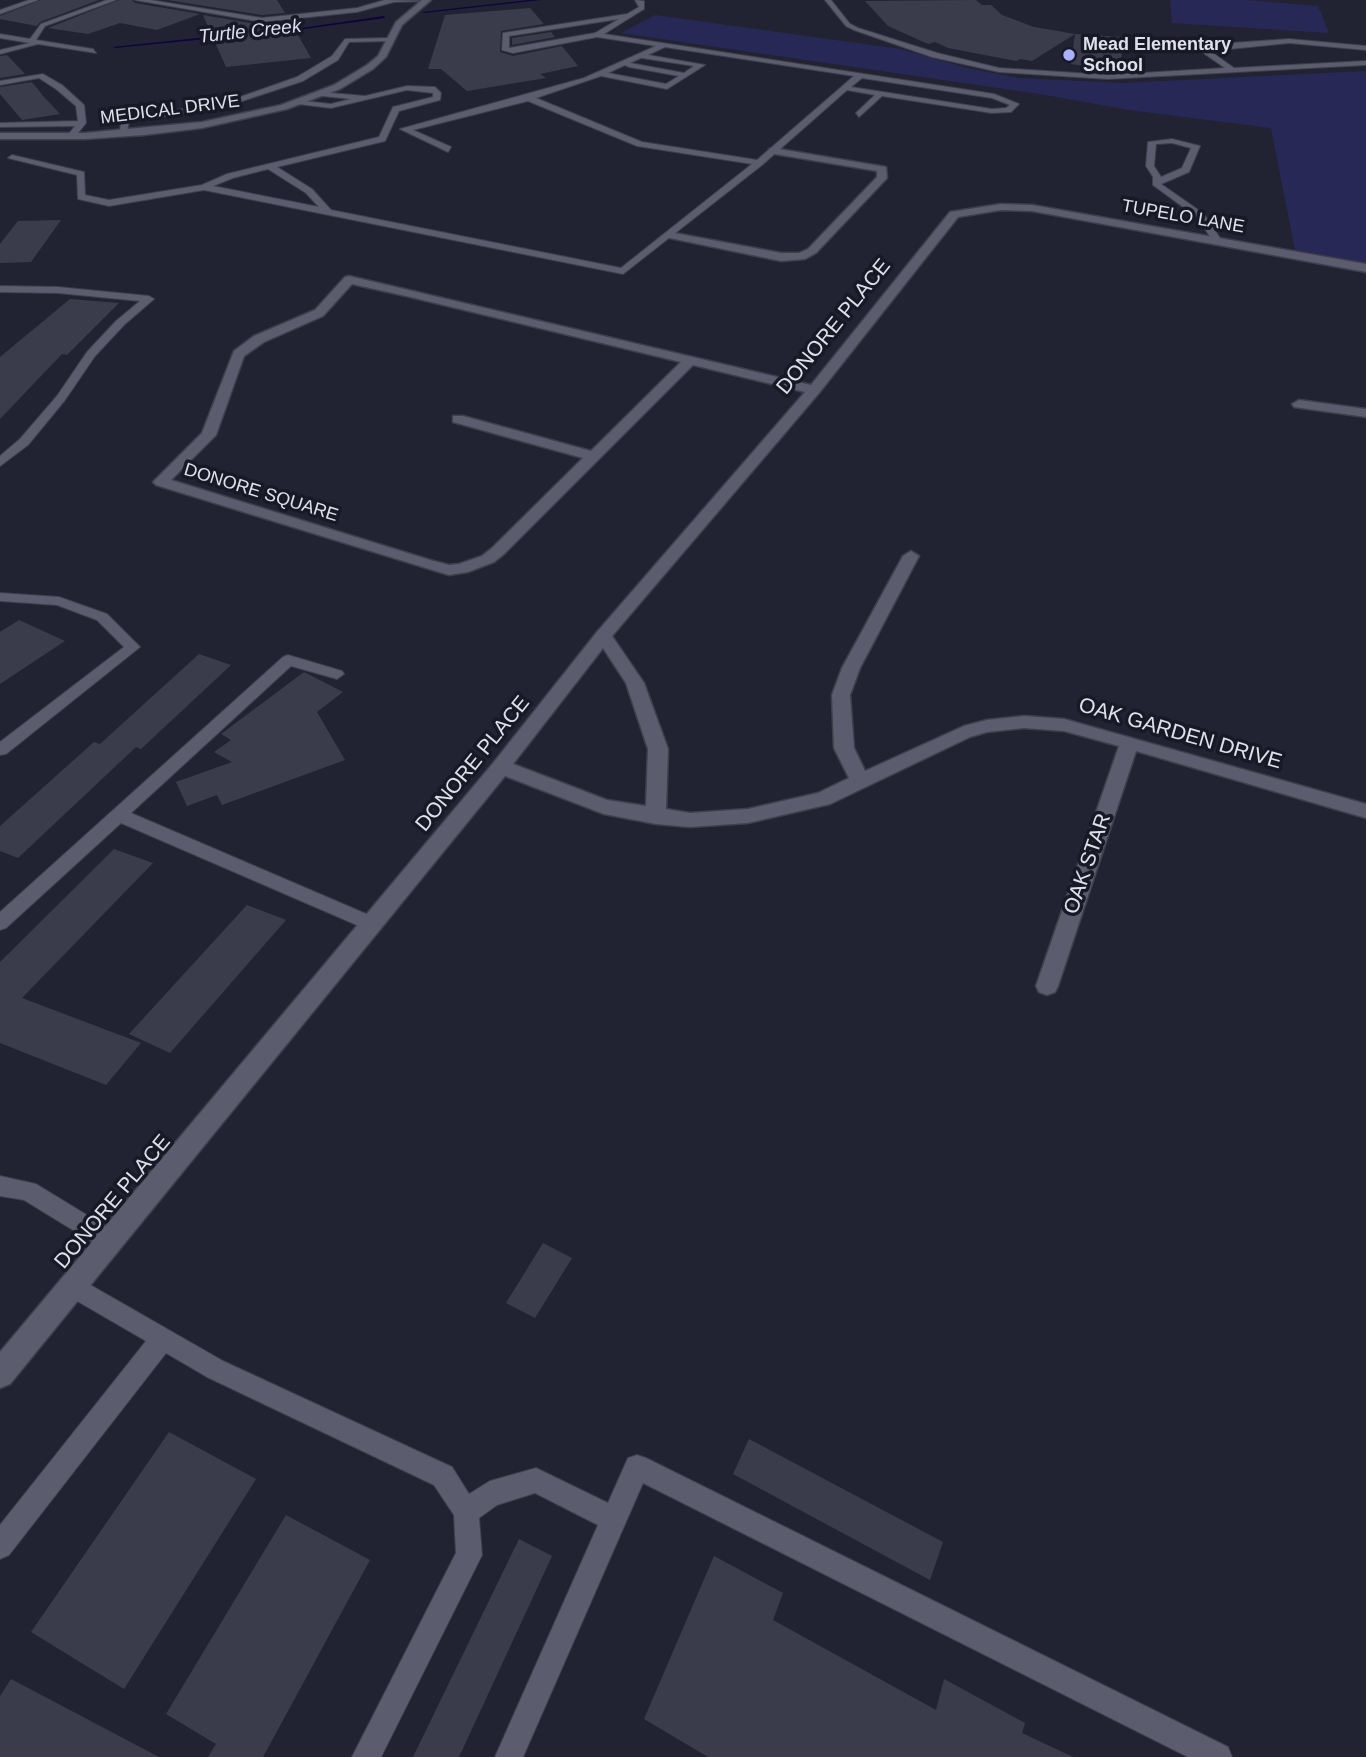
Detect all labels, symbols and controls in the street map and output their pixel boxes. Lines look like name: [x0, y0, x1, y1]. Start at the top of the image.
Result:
water label: Turtle Creek: [198, 15, 302, 49]
place label: Mead Elementary School: [1083, 34, 1231, 76]
marker: Mead Elementary School: [1061, 47, 1077, 63]
street label: MEDICAL DRIVE: [99, 91, 241, 129]
street label: TUPELO LANE: [1120, 196, 1246, 238]
street label: DONORE PLACE: [772, 254, 896, 400]
street label: DONORE SQUARE: [181, 459, 341, 527]
street label: DONORE PLACE: [411, 691, 535, 837]
street label: OAK GARDEN DRIVE: [1076, 693, 1284, 775]
street label: OAK STAR: [1059, 810, 1117, 918]
street label: DONORE PLACE: [50, 1130, 176, 1274]

